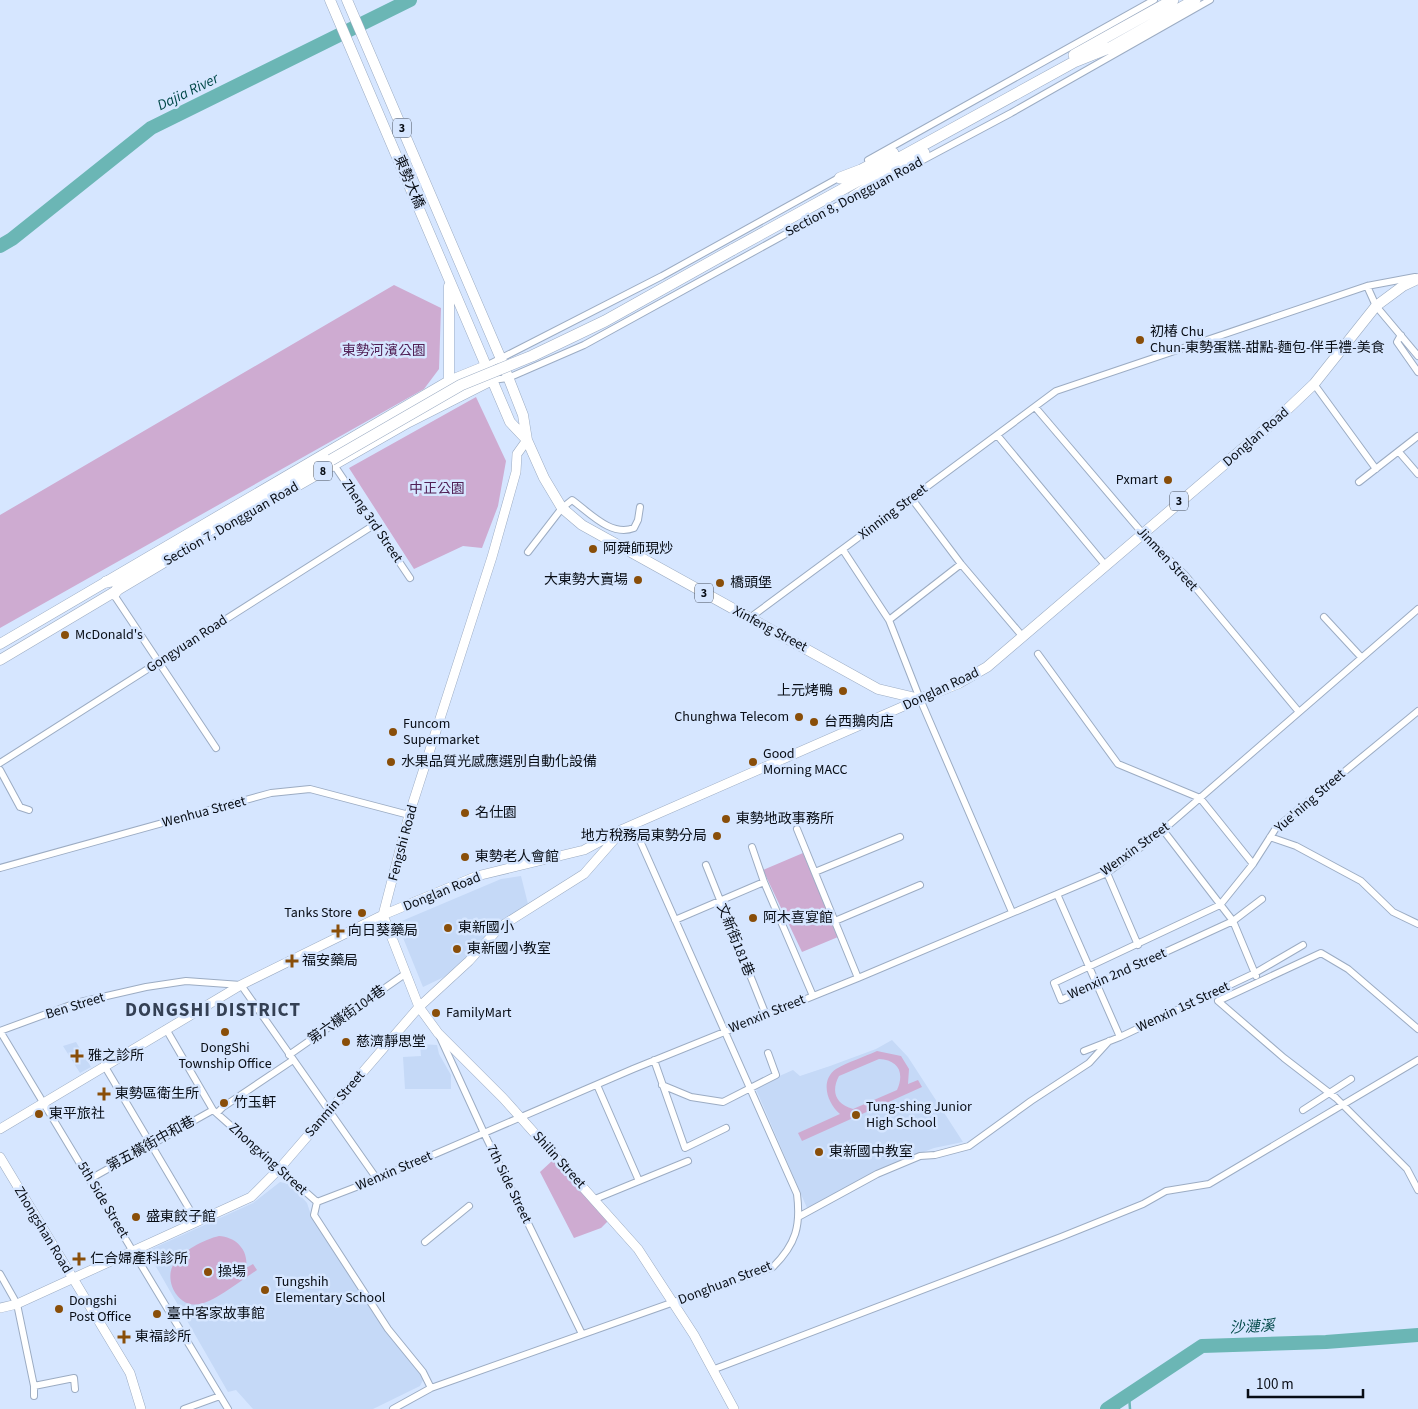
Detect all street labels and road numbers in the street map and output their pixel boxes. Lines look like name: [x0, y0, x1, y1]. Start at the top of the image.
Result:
road number: 3: [393, 119, 411, 138]
street label: 東勢大橋: [389, 152, 429, 212]
street label: Section 8, Dongguan Road: [782, 152, 926, 242]
street label: Donglan Road: [1218, 403, 1294, 471]
road number: 8: [314, 462, 332, 481]
street label: Zheng 3rd Street: [337, 475, 408, 567]
street label: Section 7, Dongguan Road: [160, 477, 302, 571]
street label: Xinning Street: [854, 479, 932, 545]
road number: 3: [1170, 492, 1188, 511]
street label: Jinmen Street: [1132, 522, 1202, 596]
road number: 3: [695, 584, 713, 602]
street label: Xinfeng Street: [729, 601, 811, 657]
street label: Gongyuan Road: [143, 610, 231, 678]
street label: Donglan Road: [900, 663, 982, 715]
street label: Yue'ning Street: [1270, 764, 1350, 838]
street label: Wenhua Street: [160, 791, 248, 833]
street label: Fengshi Road: [383, 803, 423, 883]
street label: Wenxin Street: [1096, 817, 1174, 881]
street label: Donglan Road: [400, 867, 484, 917]
street label: 文新街181巷: [711, 901, 759, 979]
street label: Wenxin 2nd Street: [1065, 943, 1170, 1005]
street label: Wenxin 1st Street: [1133, 977, 1233, 1037]
street label: 第六橫街104巷: [304, 981, 390, 1049]
street label: Ben Street: [43, 987, 107, 1024]
street label: Wenxin Street: [726, 989, 808, 1038]
street label: Sanmin Street: [300, 1066, 370, 1142]
street label: 第五橫街中和巷: [103, 1111, 199, 1177]
street label: Zhongxing Street: [224, 1118, 312, 1200]
street label: Shilin Street: [528, 1127, 590, 1193]
street label: 7th Side Street: [481, 1141, 537, 1227]
street label: Wenxin Street: [353, 1146, 435, 1196]
street label: 5th Side Street: [72, 1158, 134, 1242]
street label: Zhongshan Road: [9, 1183, 77, 1277]
street label: Donghuan Street: [675, 1256, 775, 1310]

